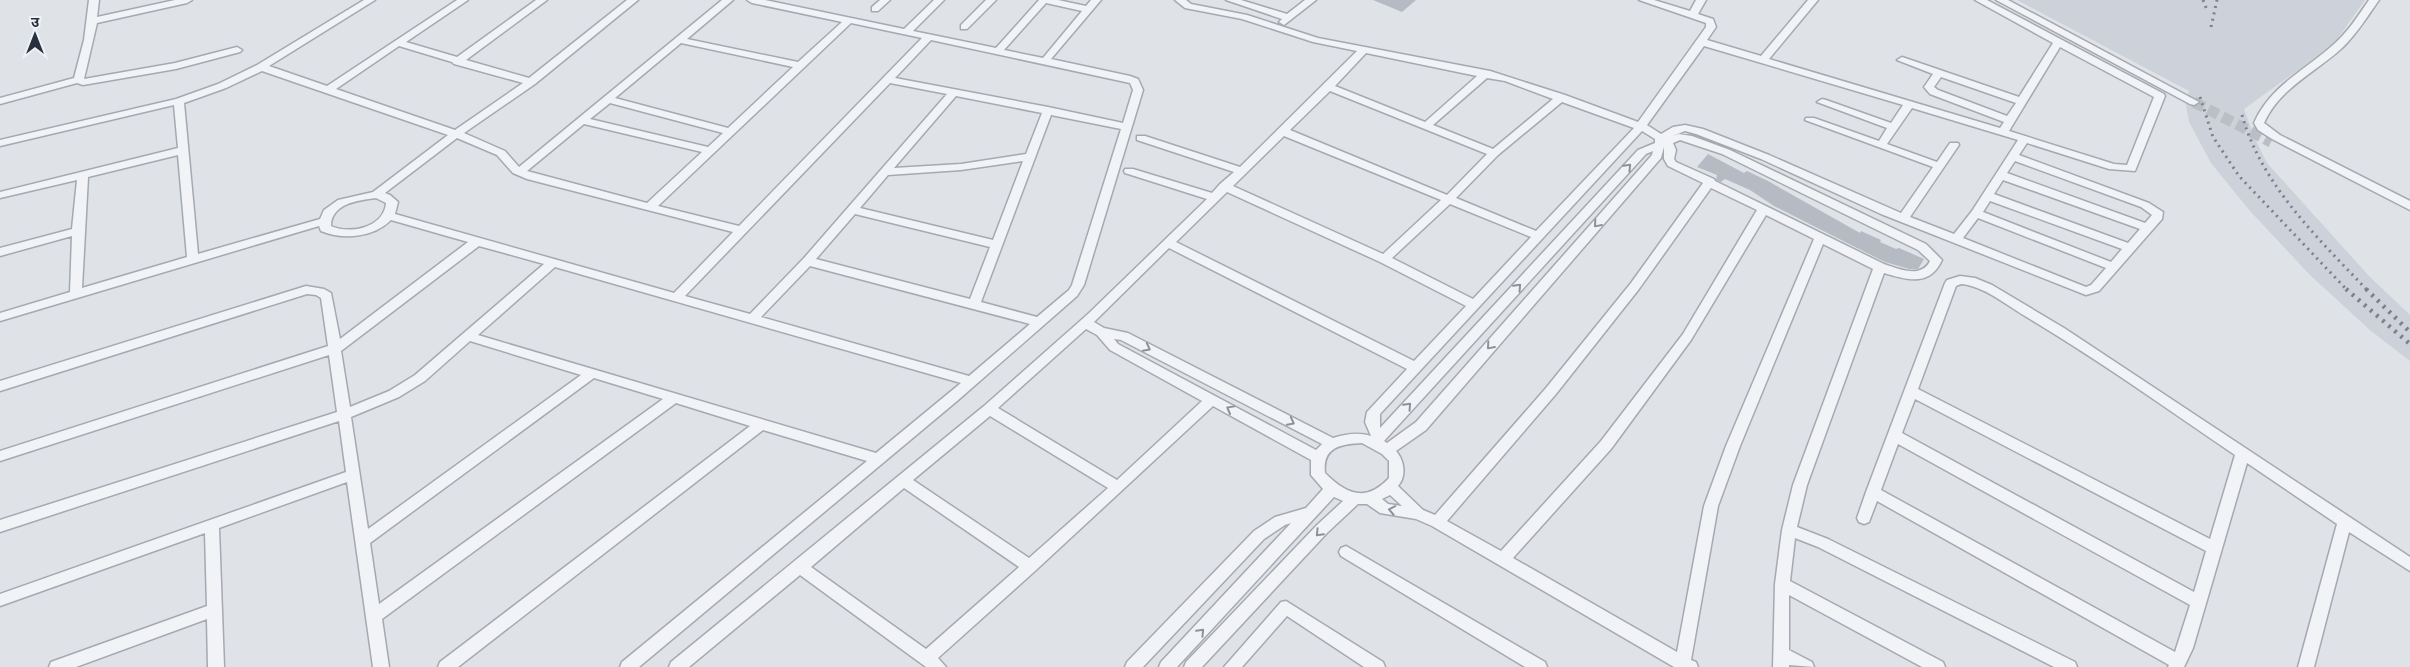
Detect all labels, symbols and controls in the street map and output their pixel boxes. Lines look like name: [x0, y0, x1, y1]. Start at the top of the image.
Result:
north arrow: [10, 10, 60, 60]
text: उ: [31, 14, 40, 30]
one-way arrow: [1622, 164, 1631, 173]
one-way arrow: [1594, 218, 1603, 227]
one-way arrow: [1512, 284, 1521, 293]
one-way arrow: [1487, 340, 1496, 349]
one-way arrow: [1142, 342, 1151, 352]
one-way arrow: [1402, 403, 1411, 412]
one-way arrow: [1227, 405, 1236, 415]
one-way arrow: [1286, 416, 1295, 426]
one-way arrow: [1388, 505, 1397, 516]
one-way arrow: [1316, 527, 1325, 536]
one-way arrow: [1195, 628, 1204, 637]

